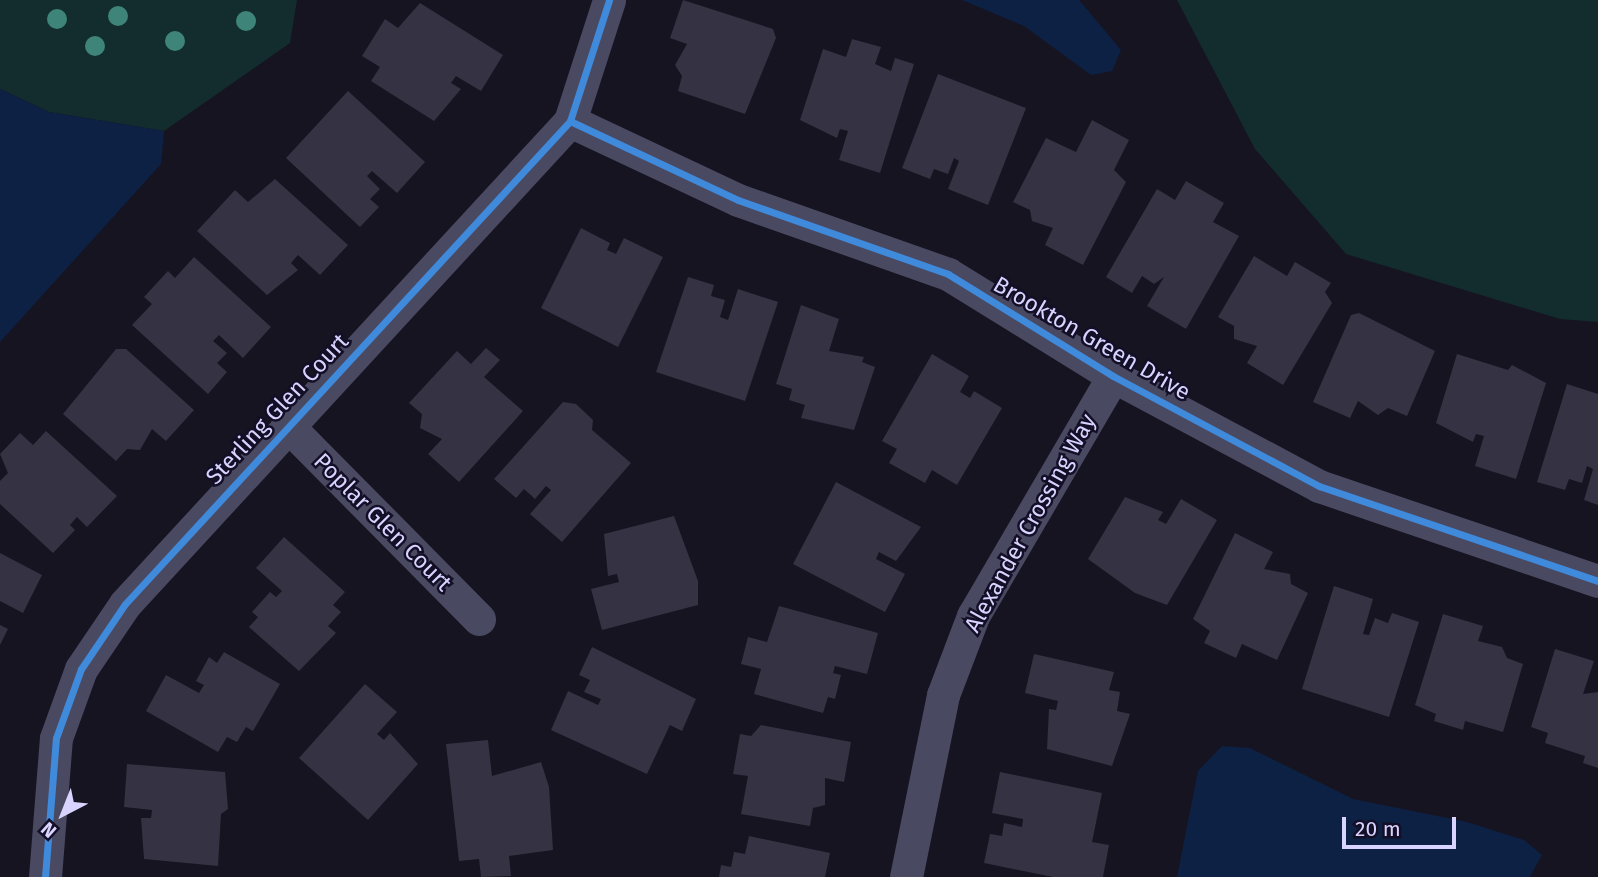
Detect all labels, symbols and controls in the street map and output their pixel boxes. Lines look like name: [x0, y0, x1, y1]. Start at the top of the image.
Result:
street label: Brookton Green Drive: [989, 270, 1195, 406]
street label: Sterling Glen Court: [200, 328, 354, 490]
street label: Alexander Crossing Way: [958, 409, 1102, 637]
street label: Poplar Glen Court: [308, 447, 458, 597]
north arrow: [28, 779, 98, 849]
scale bar: [1346, 804, 1460, 848]
text: 20 m: [1355, 816, 1401, 842]
text: N: [36, 817, 61, 843]

